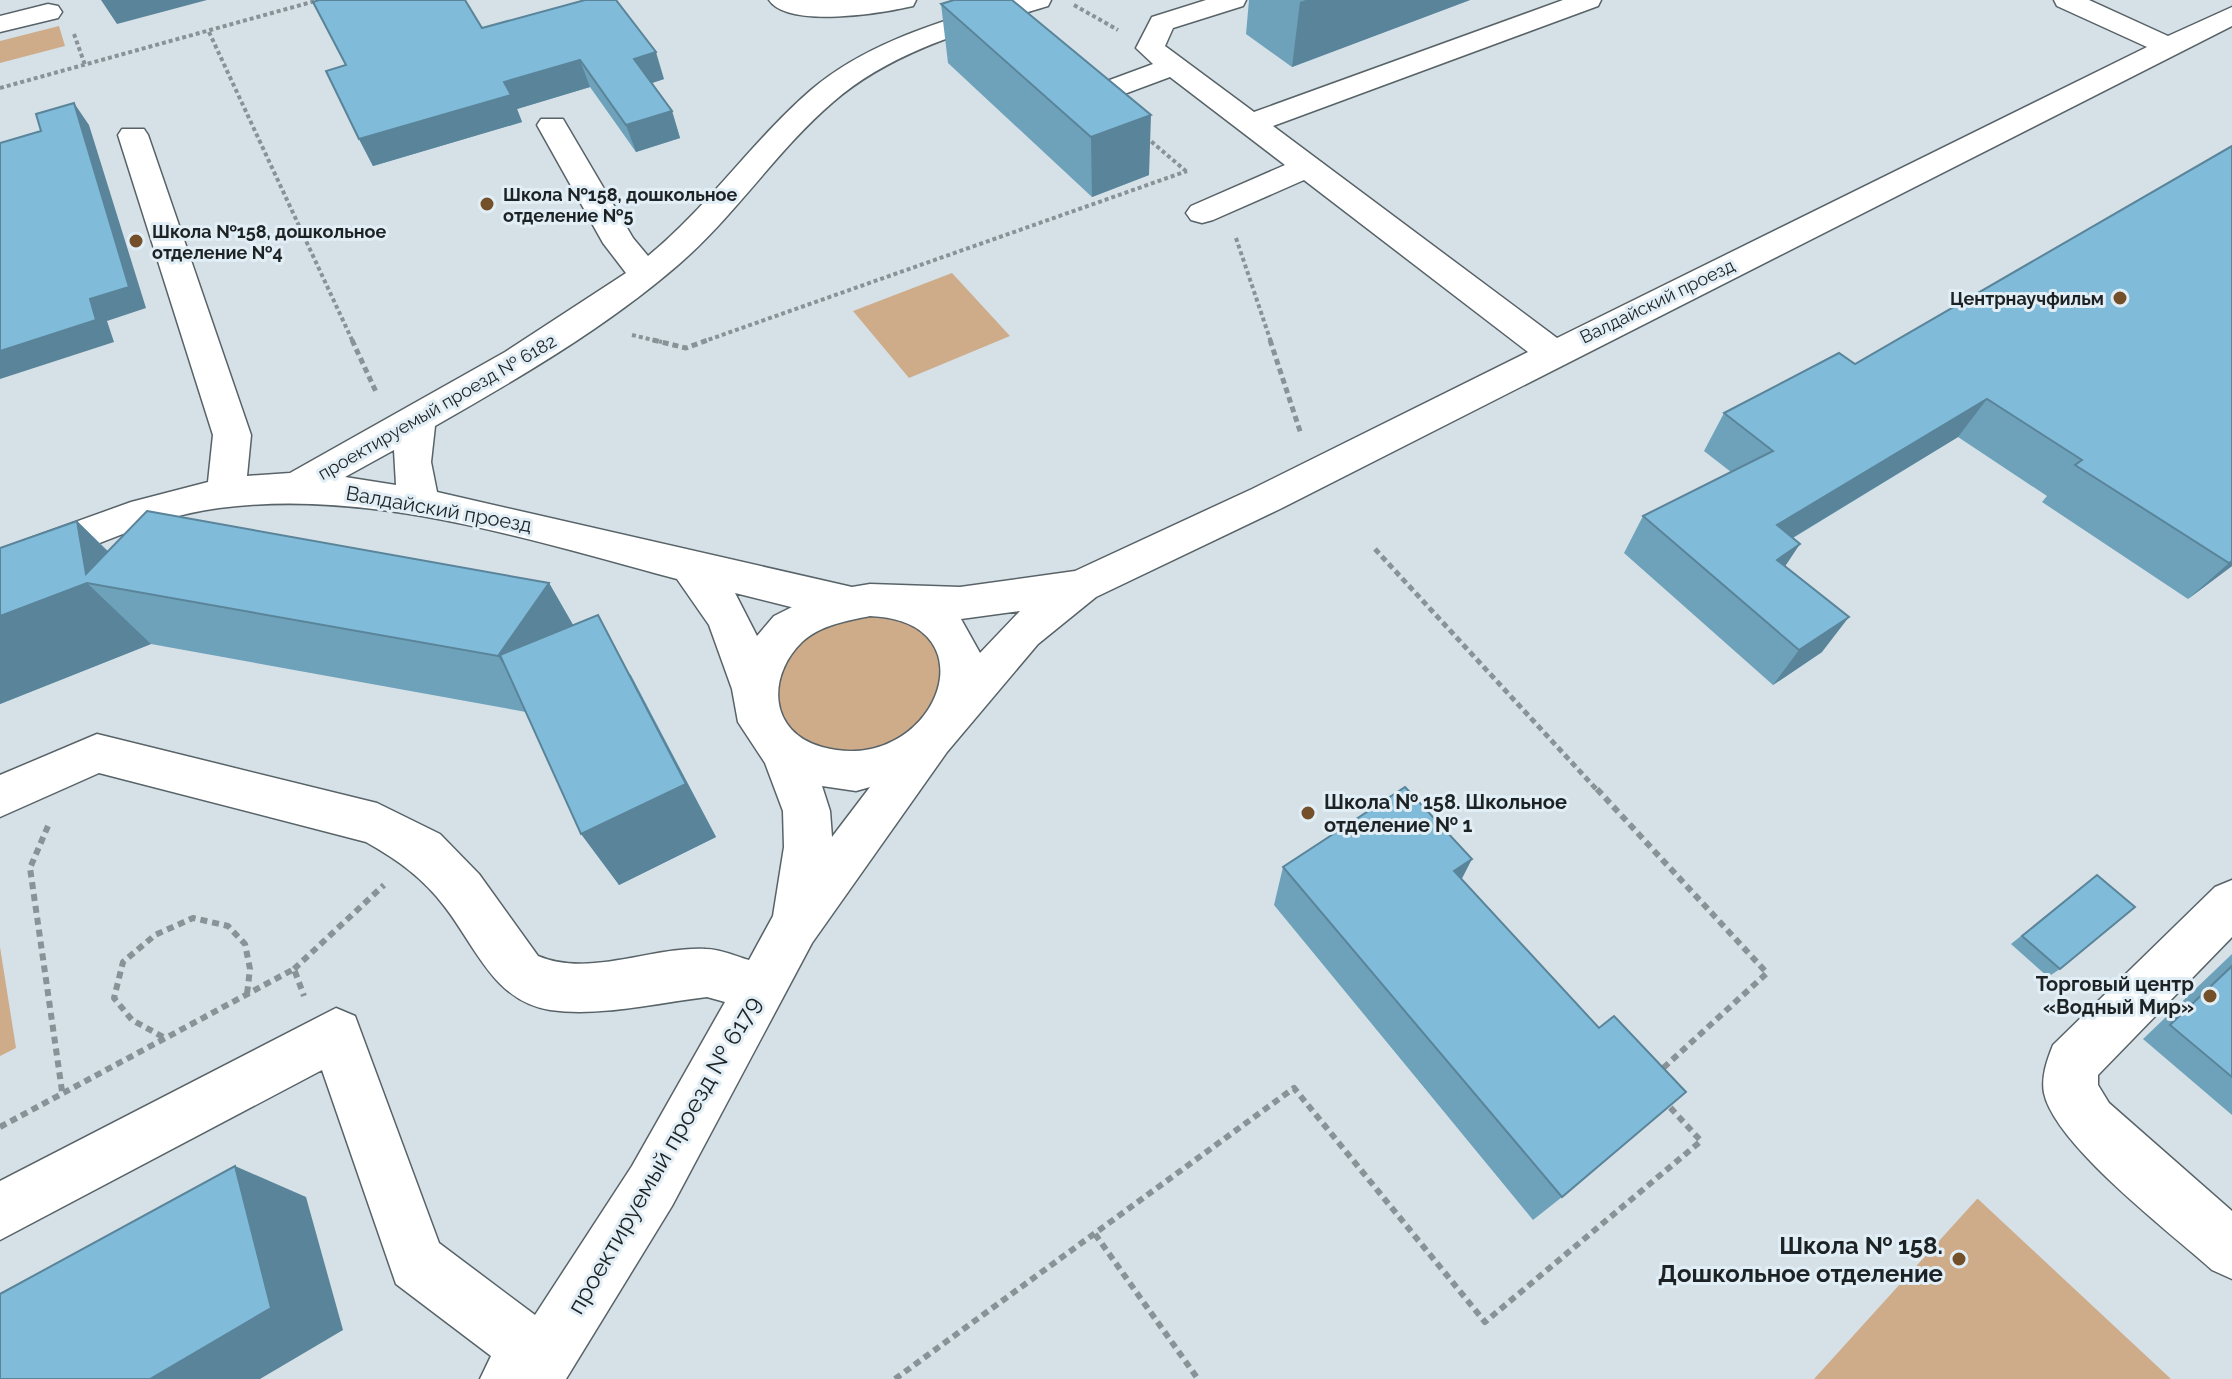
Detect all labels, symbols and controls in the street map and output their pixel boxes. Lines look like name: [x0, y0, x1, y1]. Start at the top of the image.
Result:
place label: Школа №158, дошкольное отделение №5: [503, 184, 737, 226]
marker: Школа №158, дошкольное отделение №5: [478, 195, 496, 213]
place label: Школа №158, дошкольное отделение №4: [152, 221, 386, 263]
marker: Школа №158, дошкольное отделение №4: [127, 232, 145, 250]
street label: Валдайский проезд: [1576, 254, 1738, 348]
place label: Центрнаучфильм: [1950, 288, 2104, 309]
marker: Центрнаучфильм: [2111, 289, 2129, 307]
street label: проектируемый проезд № 6182: [314, 330, 560, 484]
street label: Валдайский проезд: [344, 481, 534, 537]
place label: Школа № 158. Школьное отделение № 1: [1324, 790, 1567, 837]
marker: Школа № 158. Школьное отделение № 1: [1299, 804, 1317, 822]
place label: Торговый центр «Водный Мир»: [2036, 972, 2194, 1019]
marker: Торговый центр «Водный Мир»: [2201, 987, 2219, 1005]
street label: проектируемый проезд № 6179: [561, 991, 767, 1319]
place label: Школа № 158. Дошкольное отделение: [1658, 1231, 1943, 1288]
marker: Школа № 158. Дошкольное отделение: [1950, 1250, 1968, 1268]

